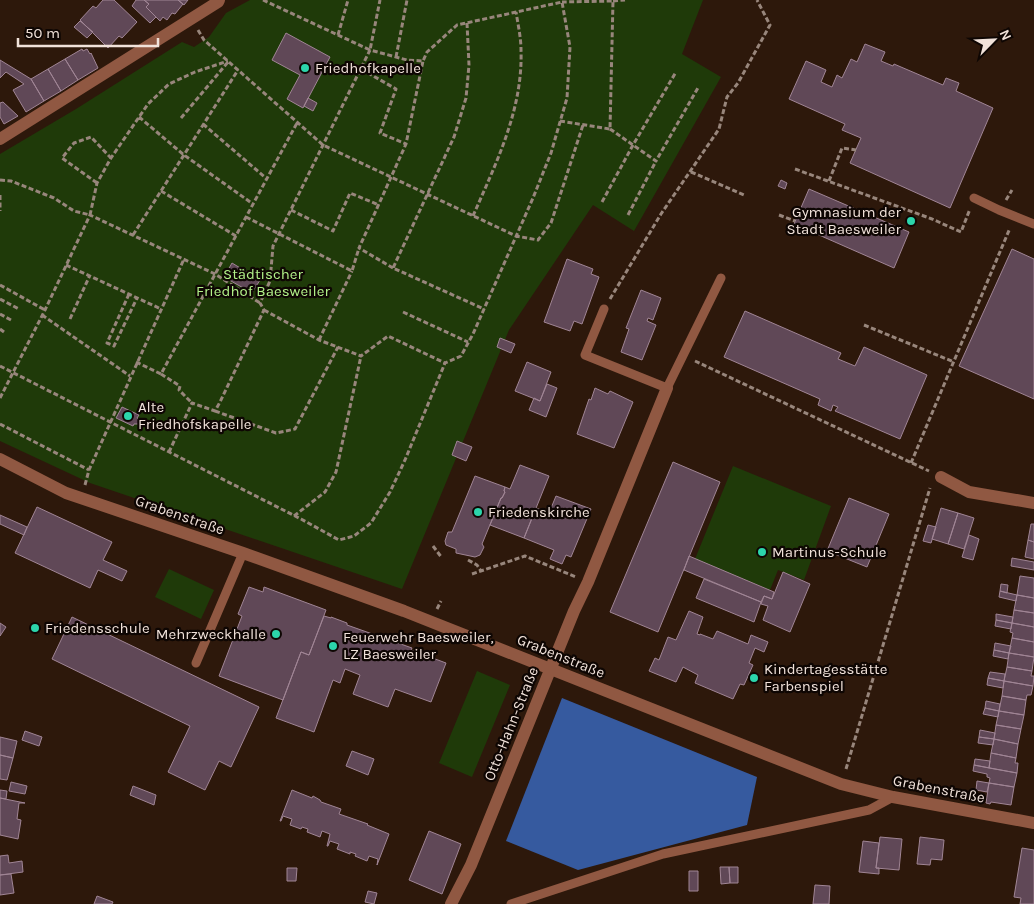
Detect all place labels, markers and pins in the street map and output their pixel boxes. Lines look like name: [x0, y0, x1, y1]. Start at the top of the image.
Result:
place label: Friedhofkapelle: [315, 59, 421, 77]
marker: Friedhofkapelle: [299, 62, 311, 74]
place label: Gymnasium der Stadt Baesweiler: [786, 203, 902, 238]
marker: Gymnasium der Stadt Baesweiler: [905, 215, 917, 227]
place label: Alte Friedhofskapelle: [138, 398, 252, 433]
marker: Alte Friedhofskapelle: [122, 410, 134, 422]
place label: Friedenskirche: [488, 503, 590, 521]
marker: Friedenskirche: [472, 506, 484, 518]
place label: Martinus-Schule: [772, 543, 887, 561]
marker: Martinus-Schule: [756, 546, 768, 558]
place label: Friedensschule: [45, 619, 150, 637]
marker: Friedensschule: [29, 622, 41, 634]
place label: Mehrzweckhalle: [156, 625, 266, 643]
marker: Mehrzweckhalle: [270, 628, 282, 640]
place label: Feuerwehr Baesweiler, LZ Baesweiler: [343, 628, 494, 663]
marker: Feuerwehr Baesweiler, LZ Baesweiler: [327, 640, 339, 652]
place label: Kindertagesstätte Farbenspiel: [764, 660, 887, 695]
marker: Kindertagesstätte Farbenspiel: [748, 672, 760, 684]

